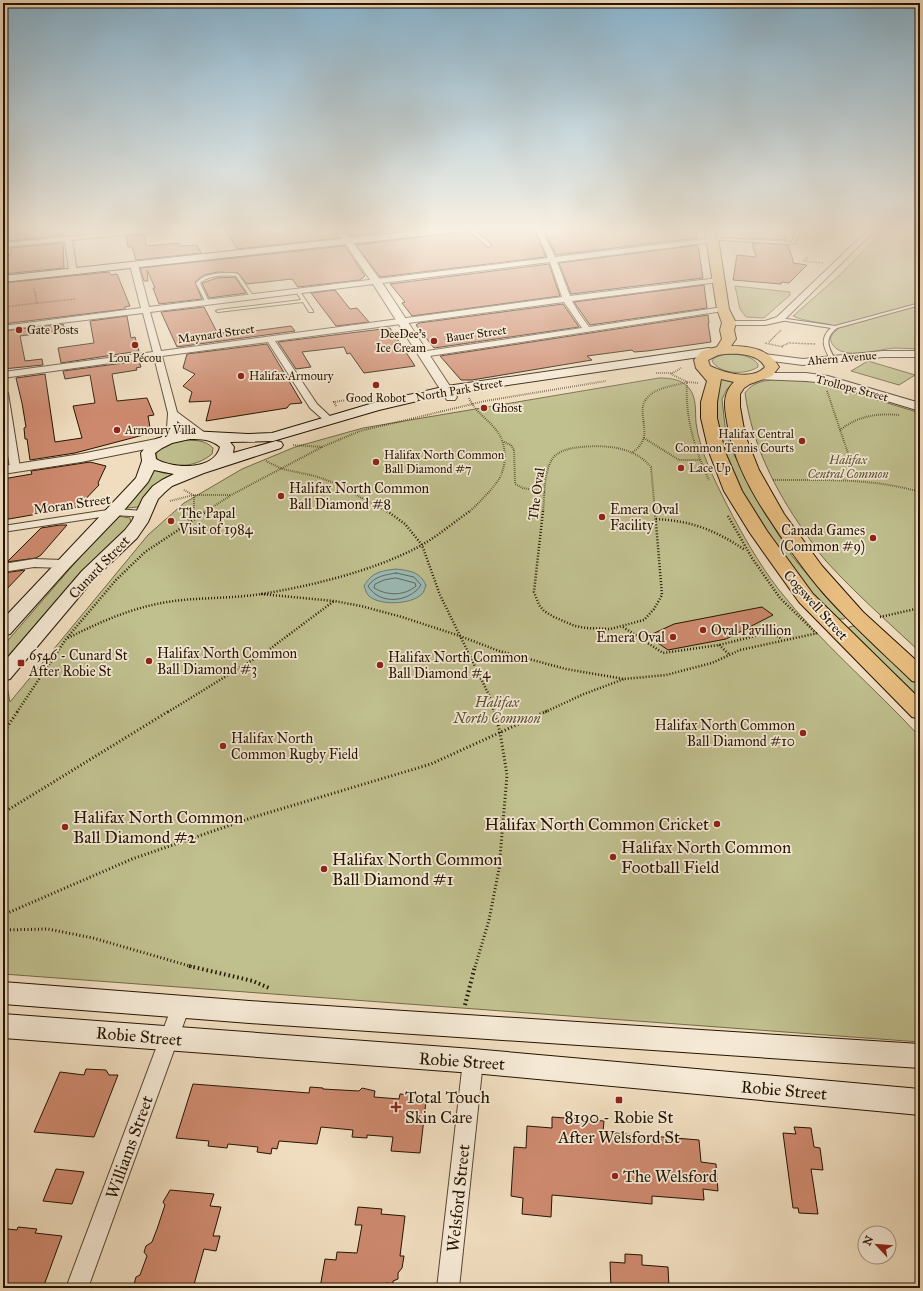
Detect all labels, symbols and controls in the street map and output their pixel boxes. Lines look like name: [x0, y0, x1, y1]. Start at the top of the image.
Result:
street label: Maynard Street: [177, 322, 256, 346]
place label: Gate Posts: [27, 323, 78, 337]
street label: Bauer Street: [445, 323, 508, 345]
marker: Gate Posts: [14, 325, 24, 335]
place label: DeeDee's Ice Cream: [376, 327, 426, 355]
marker: DeeDee's Ice Cream: [429, 336, 439, 346]
marker: Lou Pécou: [130, 340, 140, 350]
street label: Ahern Avenue: [806, 348, 877, 368]
place label: Lou Pécou: [108, 351, 162, 365]
place label: Halifax Armoury: [249, 369, 334, 383]
marker: Halifax Armoury: [236, 371, 246, 381]
street label: Trollope Street: [814, 372, 890, 405]
street label: North Park Street: [414, 375, 504, 405]
marker: Good Robot: [371, 380, 381, 390]
place label: Good Robot: [346, 391, 407, 405]
place label: Ghost: [492, 401, 523, 415]
marker: Ghost: [479, 403, 489, 413]
place label: Armoury Villa: [124, 423, 197, 437]
marker: Armoury Villa: [112, 425, 122, 435]
place label: Halifax Central Common Tennis Courts: [675, 427, 795, 455]
marker: Halifax Central Common Tennis Courts: [797, 436, 807, 446]
place label: Halifax North Common Ball Diamond #7: [384, 448, 505, 476]
park label: Halifax Central Common: [807, 453, 889, 481]
marker: Halifax North Common Ball Diamond #7: [371, 457, 381, 467]
place label: Lace Up: [689, 461, 731, 475]
marker: Lace Up: [676, 463, 686, 473]
street label: The Oval: [524, 466, 549, 522]
place label: Halifax North Common Ball Diamond #8: [289, 480, 430, 513]
street label: Moran Street: [32, 491, 112, 518]
marker: Halifax North Common Ball Diamond #8: [276, 491, 286, 501]
place label: Emera Oval Facility: [610, 501, 679, 534]
place label: The Papal Visit of 1984: [178, 505, 254, 538]
marker: Emera Oval Facility: [597, 512, 607, 522]
marker: The Papal Visit of 1984: [166, 516, 176, 526]
place label: Canada Games (Common #9): [780, 522, 865, 556]
street label: Cunard Street: [65, 532, 133, 602]
marker: Canada Games (Common #9): [868, 533, 878, 543]
street label: Cogswell Street: [780, 567, 852, 644]
place label: Oval Pavillion: [711, 622, 792, 639]
marker: Oval Pavillion: [698, 625, 708, 635]
place label: Emera Oval: [596, 629, 665, 646]
marker: Emera Oval: [668, 632, 678, 642]
place label: Halifax North Common Ball Diamond #3: [157, 645, 298, 678]
place label: 6546 - Cunard St After Robie St: [28, 647, 128, 680]
place label: Halifax North Common Ball Diamond #4: [388, 649, 529, 682]
marker: Halifax North Common Ball Diamond #3: [144, 656, 154, 666]
marker: 6546 - Cunard St After Robie St: [16, 658, 26, 668]
marker: Halifax North Common Ball Diamond #4: [375, 660, 385, 670]
park label: Halifax North Common: [452, 694, 541, 727]
place label: Halifax North Common Ball Diamond #10: [655, 717, 795, 750]
marker: Halifax North Common Ball Diamond #10: [798, 728, 808, 738]
place label: Halifax North Common Rugby Field: [231, 730, 358, 763]
marker: Halifax North Common Rugby Field: [218, 741, 228, 751]
place label: Halifax North Common Ball Diamond #2: [73, 807, 243, 848]
place label: Halifax North Common Cricket: [485, 814, 709, 835]
marker: Halifax North Common Cricket: [712, 819, 722, 829]
marker: Halifax North Common Ball Diamond #2: [60, 822, 70, 832]
place label: Halifax North Common Football Field: [621, 837, 791, 878]
place label: Halifax North Common Ball Diamond #1: [332, 849, 502, 890]
marker: Halifax North Common Football Field: [608, 852, 618, 862]
marker: Halifax North Common Ball Diamond #1: [319, 864, 329, 874]
street label: Robie Street: [95, 1022, 183, 1051]
street label: Robie Street: [418, 1048, 506, 1075]
street label: Robie Street: [740, 1076, 828, 1105]
place label: Total Touch Skin Care: [405, 1087, 491, 1128]
street label: Williams Street: [101, 1093, 158, 1202]
marker: 8190 - Robie St After Welsford St: [614, 1095, 624, 1105]
marker: Total Touch Skin Care: [390, 1101, 402, 1113]
place label: 8190 - Robie St After Welsford St: [557, 1107, 680, 1148]
street label: Welsford Street: [442, 1143, 475, 1253]
place label: The Welsford: [623, 1166, 718, 1187]
marker: The Welsford: [610, 1171, 620, 1181]
north arrow: [857, 1225, 897, 1265]
text: N: [861, 1233, 877, 1248]

